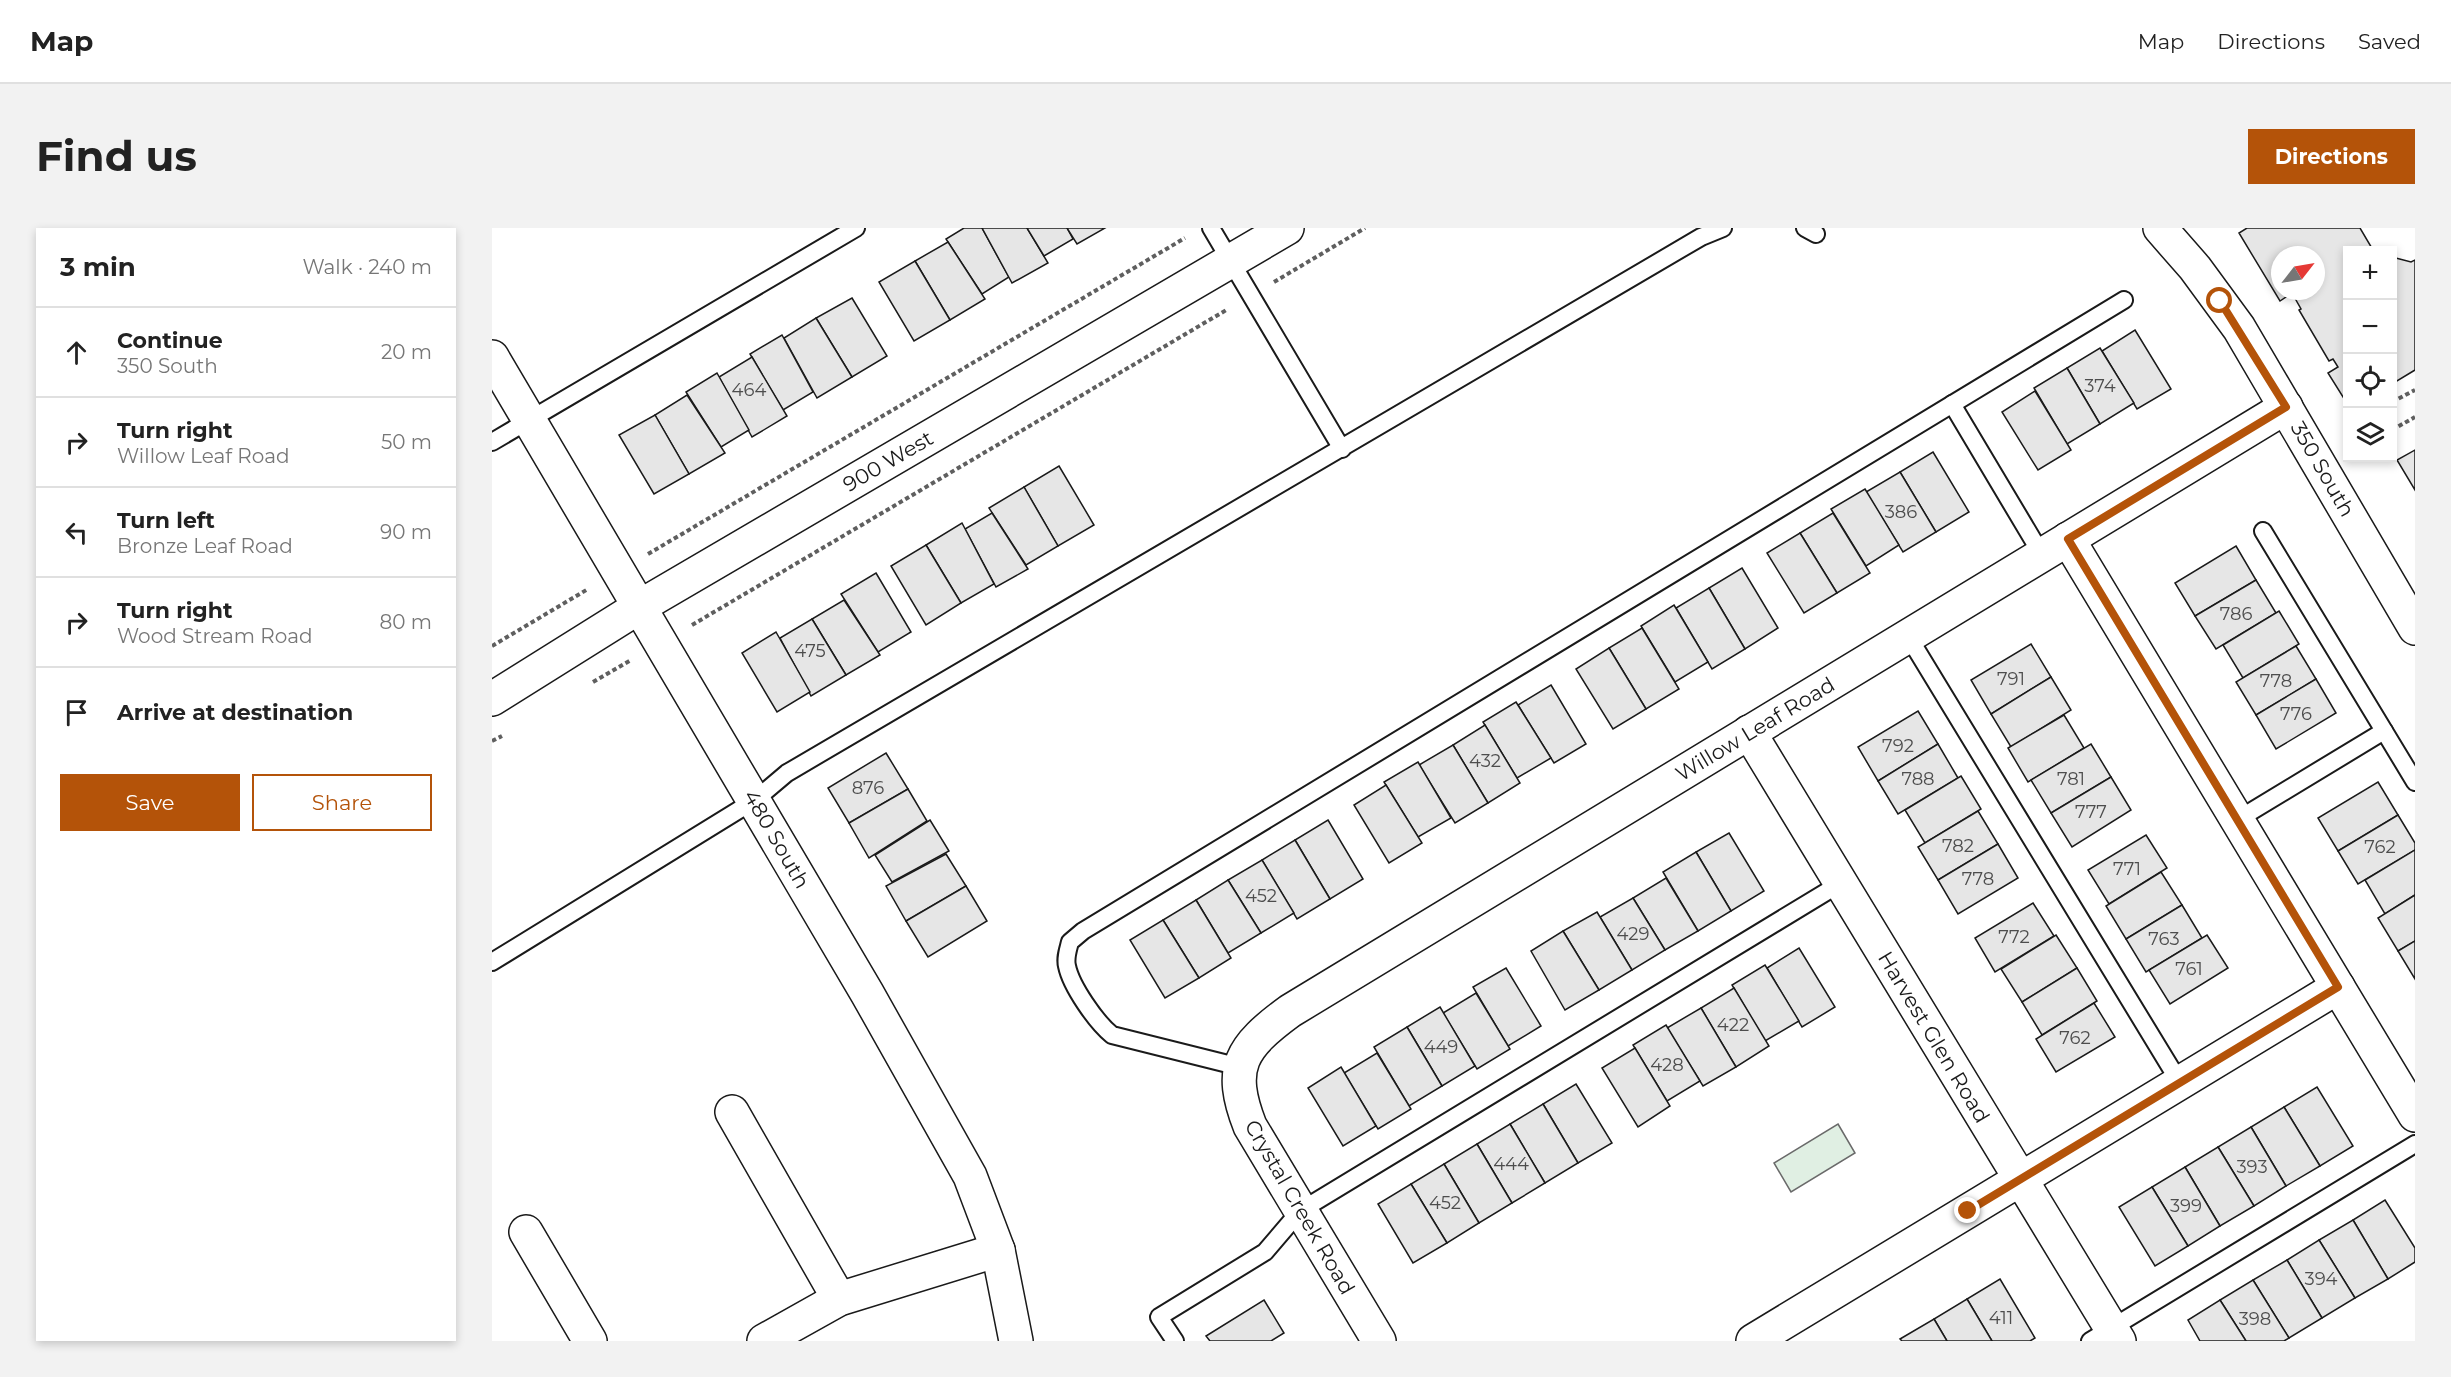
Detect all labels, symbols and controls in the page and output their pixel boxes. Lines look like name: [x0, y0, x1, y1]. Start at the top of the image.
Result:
text: Map: [30, 24, 93, 58]
text: Map: [2138, 29, 2184, 54]
text: Directions: [2217, 29, 2325, 54]
text: Saved: [2358, 29, 2421, 54]
button: Directions: [2248, 129, 2415, 184]
text: Find us: [36, 130, 197, 182]
north arrow: [2271, 246, 2325, 300]
map controls: [2343, 246, 2397, 462]
button: +: [2343, 246, 2397, 300]
text: 3 min: [60, 251, 136, 283]
text: Walk · 240 m: [302, 255, 432, 279]
route start: [2206, 287, 2232, 313]
button: −: [2343, 300, 2397, 354]
text: Continue: [117, 327, 223, 354]
icon: ahead: [60, 336, 93, 369]
text: 20 m: [381, 340, 432, 364]
text: 350 South: [117, 354, 218, 378]
button: locate: [2343, 354, 2397, 408]
house number: 374: [2084, 375, 2116, 397]
house number: 464: [732, 379, 766, 401]
button: layers: [2343, 408, 2397, 462]
text: Turn right: [117, 417, 232, 444]
street label: 350 South: [2286, 417, 2360, 521]
street label: 900 West: [839, 425, 937, 497]
icon: right: [60, 426, 93, 459]
text: 50 m: [381, 430, 432, 454]
text: Willow Leaf Road: [117, 444, 290, 468]
house number: 386: [1885, 501, 1917, 523]
text: Turn left: [117, 507, 215, 534]
icon: left: [60, 516, 93, 549]
text: 90 m: [380, 520, 432, 544]
text: Bronze Leaf Road: [117, 534, 293, 558]
text: Turn right: [117, 597, 232, 624]
house number: 786: [2220, 603, 2252, 625]
icon: right: [60, 606, 93, 639]
text: 80 m: [380, 610, 432, 634]
text: Wood Stream Road: [117, 624, 313, 648]
house number: 475: [794, 640, 826, 662]
house number: 791: [1997, 668, 2025, 690]
house number: 778: [2260, 670, 2292, 692]
street label: Willow Leaf Road: [1671, 672, 1839, 786]
icon: arrive: [60, 696, 93, 729]
text: Arrive at destination: [117, 699, 353, 726]
house number: 776: [2280, 703, 2312, 725]
house number: 792: [1882, 735, 1914, 757]
house number: 432: [1469, 750, 1501, 772]
house number: 788: [1901, 768, 1935, 790]
house number: 781: [2057, 768, 2085, 790]
button: Save: [60, 774, 240, 831]
button: Share: [252, 774, 432, 831]
house number: 876: [852, 777, 884, 799]
street label: 480 South: [739, 785, 815, 893]
house number: 777: [2075, 801, 2107, 823]
house number: 782: [1942, 835, 1974, 857]
house number: 762: [2364, 836, 2396, 858]
house number: 771: [2113, 858, 2141, 880]
house number: 778: [1962, 868, 1994, 890]
house number: 452: [1245, 885, 1277, 907]
house number: 429: [1616, 923, 1650, 945]
house number: 772: [1998, 926, 2030, 948]
house number: 763: [2148, 928, 2180, 950]
street label: Harvest Glen Road: [1873, 947, 1995, 1127]
house number: 761: [2175, 958, 2203, 980]
house number: 422: [1717, 1014, 1749, 1036]
house number: 762: [2059, 1027, 2091, 1049]
house number: 449: [1424, 1036, 1458, 1058]
house number: 428: [1650, 1054, 1684, 1076]
street label: Crystal Creek Road: [1240, 1115, 1360, 1299]
house number: 444: [1493, 1153, 1529, 1175]
house number: 393: [2236, 1156, 2268, 1178]
house number: 452: [1429, 1192, 1461, 1214]
house number: 399: [2170, 1195, 2202, 1217]
route end: [1954, 1197, 1980, 1223]
house number: 394: [2304, 1268, 2338, 1290]
house number: 411: [1989, 1307, 2013, 1329]
house number: 398: [2239, 1308, 2271, 1330]

